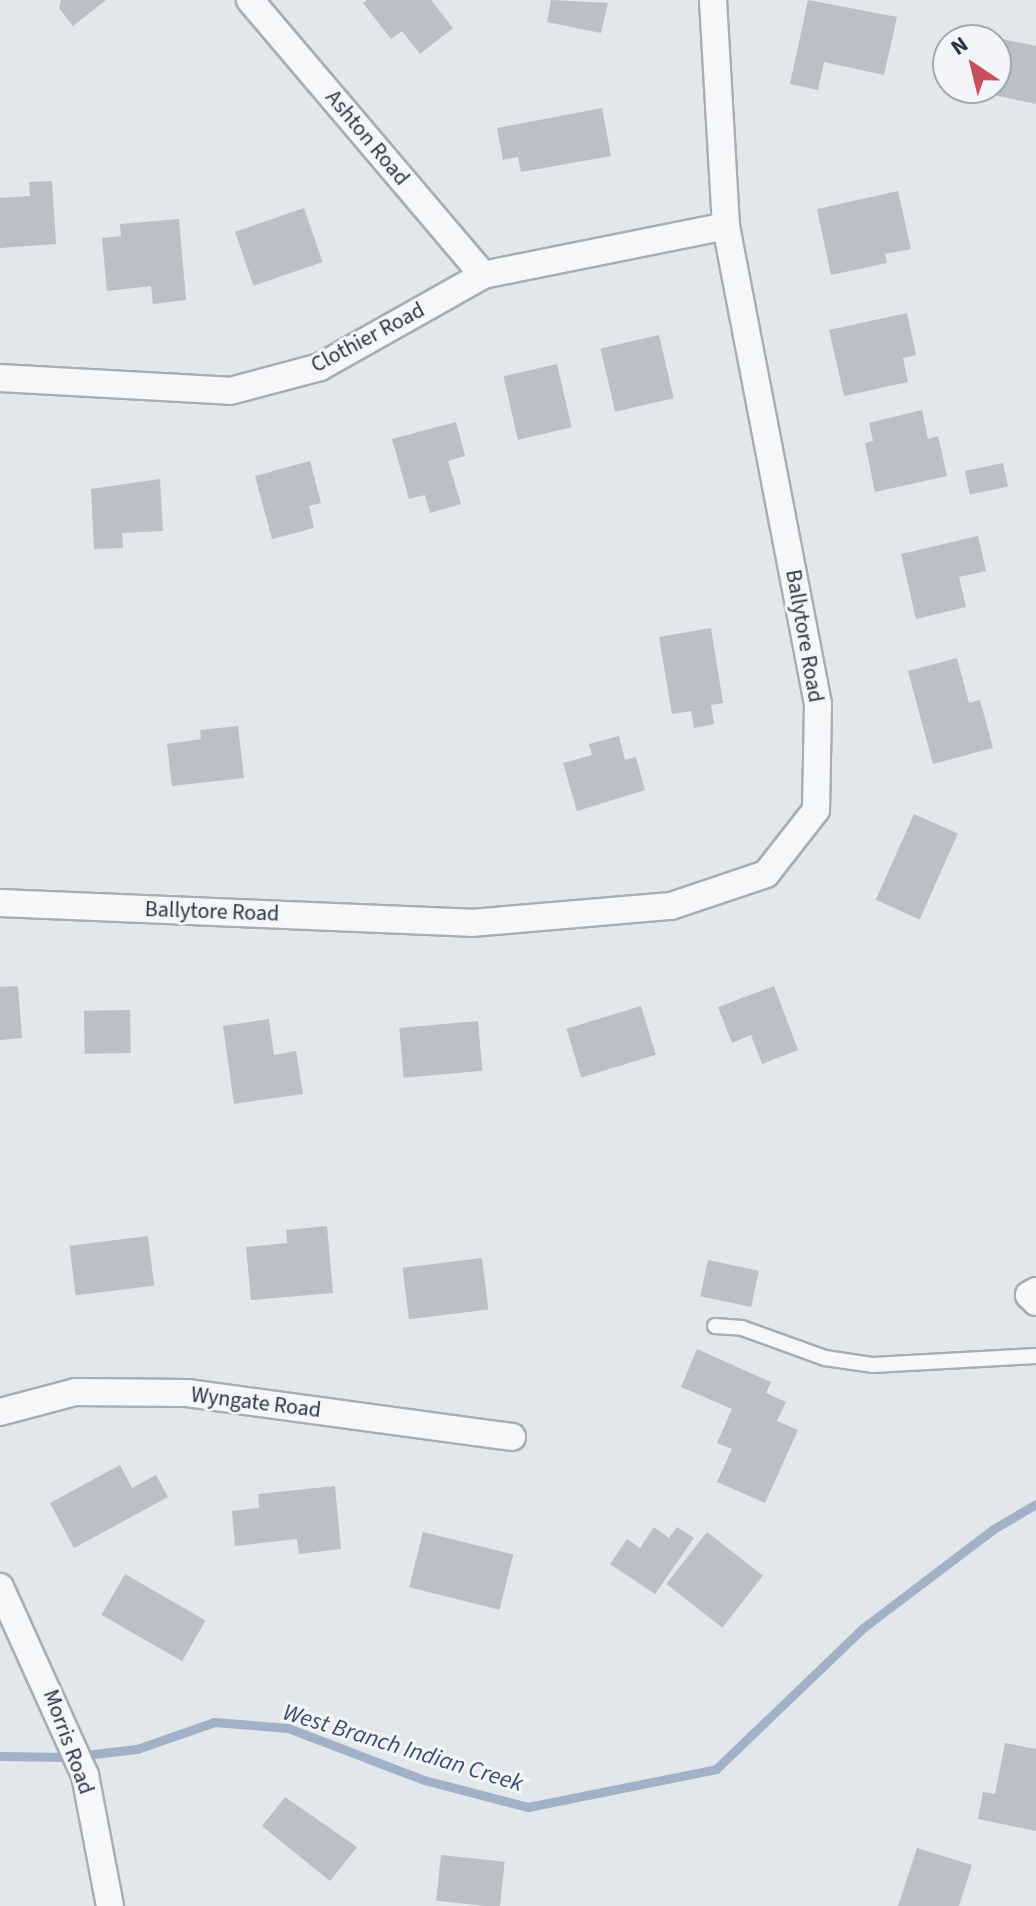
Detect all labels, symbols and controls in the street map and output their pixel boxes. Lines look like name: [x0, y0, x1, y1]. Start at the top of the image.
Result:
north arrow: [932, 24, 1012, 104]
text: N: [944, 29, 975, 63]
street label: Ashton Road: [319, 85, 415, 191]
street label: Clothier Road: [307, 297, 429, 379]
street label: Ballytore Road: [779, 567, 829, 705]
street label: Ballytore Road: [144, 896, 280, 928]
street label: Wyngate Road: [189, 1382, 323, 1424]
street label: Morris Road: [37, 1686, 99, 1798]
water label: West Branch Indian Creek: [279, 1698, 527, 1798]

